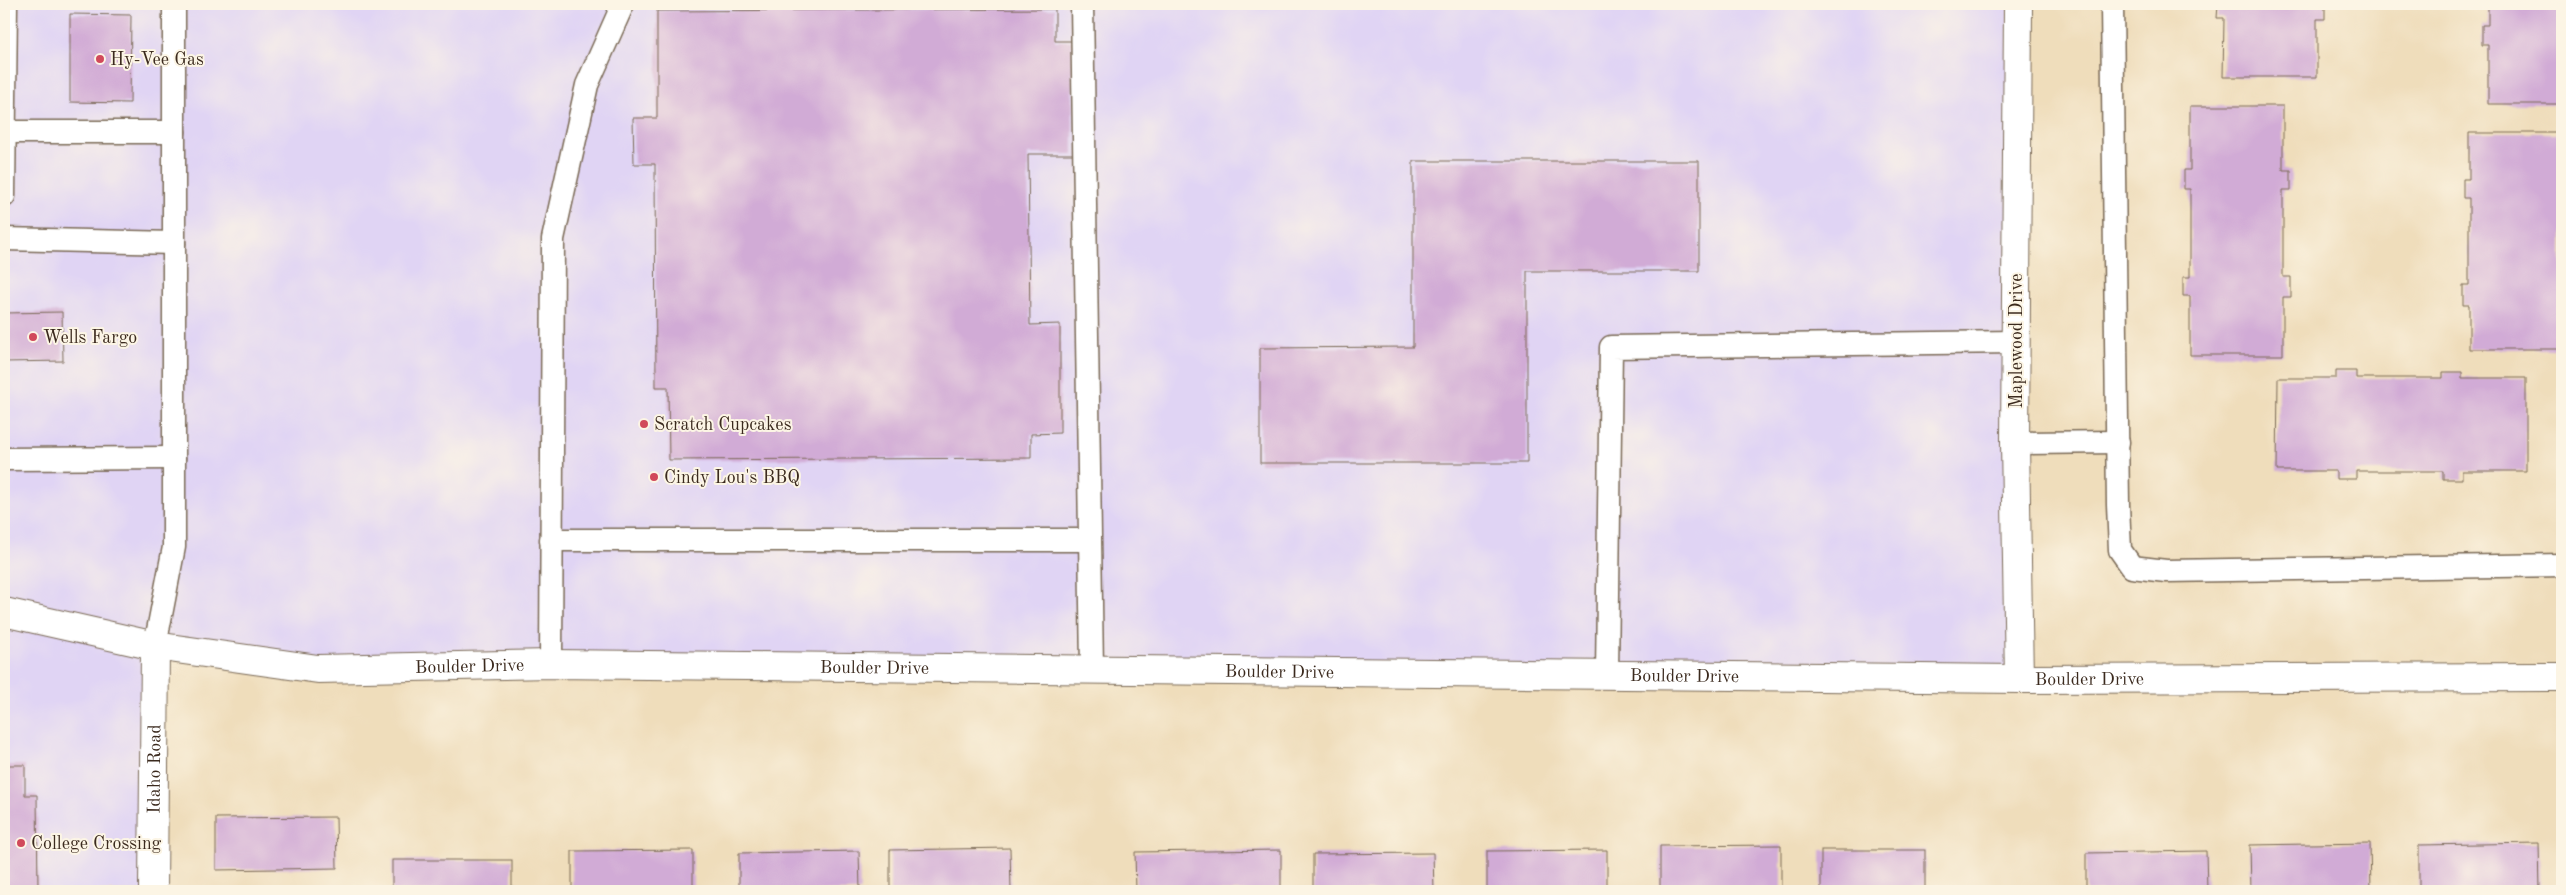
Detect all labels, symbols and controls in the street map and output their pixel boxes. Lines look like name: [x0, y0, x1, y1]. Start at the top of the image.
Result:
place label: Hy-Vee Gas: [110, 51, 204, 69]
marker: Hy-Vee Gas: [94, 53, 106, 65]
street label: Maplewood Drive: [2008, 273, 2026, 409]
place label: Wells Fargo: [43, 329, 137, 347]
marker: Wells Fargo: [27, 331, 39, 343]
place label: Scratch Cupcakes: [654, 416, 792, 434]
marker: Scratch Cupcakes: [638, 418, 650, 430]
place label: Cindy Lou's BBQ: [664, 469, 800, 487]
marker: Cindy Lou's BBQ: [648, 471, 660, 483]
street label: Boulder Drive: [415, 657, 524, 677]
street label: Boulder Drive: [820, 659, 929, 678]
street label: Boulder Drive: [1225, 663, 1334, 682]
street label: Boulder Drive: [1630, 667, 1739, 686]
street label: Boulder Drive: [2035, 671, 2144, 689]
street label: Idaho Road: [146, 724, 164, 814]
place label: College Crossing: [31, 835, 162, 853]
marker: College Crossing: [15, 837, 27, 849]

